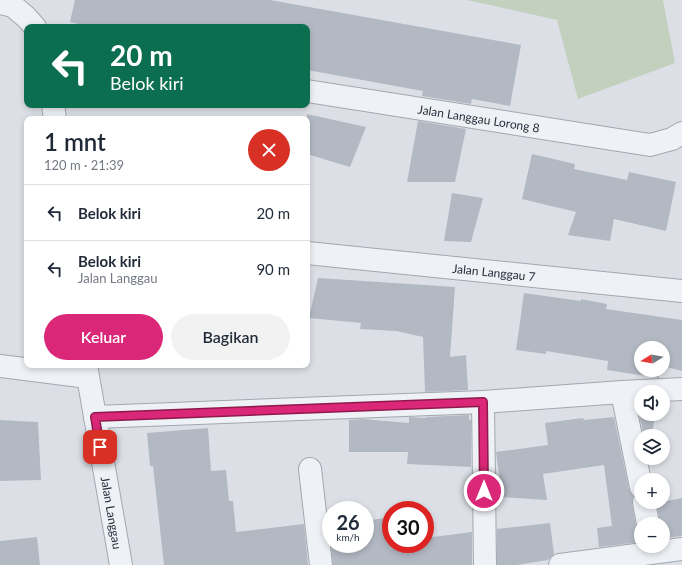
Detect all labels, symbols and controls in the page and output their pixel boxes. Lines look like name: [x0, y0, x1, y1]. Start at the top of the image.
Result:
text: 20 m: [110, 38, 173, 72]
icon: left: [44, 40, 96, 92]
text: Belok kiri: [110, 72, 184, 94]
street label: Jalan Langgau Lorong 8: [417, 101, 541, 135]
text: 1 mnt: [44, 127, 106, 156]
button: close: [248, 129, 290, 171]
text: 120 m · 21:39: [44, 157, 124, 173]
icon: left: [44, 202, 66, 224]
text: Belok kiri: [78, 204, 141, 222]
text: 20 m: [256, 204, 290, 222]
text: Belok kiri: [78, 252, 141, 270]
icon: left: [44, 258, 66, 280]
text: 90 m: [256, 260, 290, 278]
street label: Jalan Langgau 7: [452, 260, 536, 284]
text: Jalan Langgau: [78, 270, 157, 286]
button: Keluar: [44, 314, 163, 360]
button: Bagikan: [171, 314, 290, 360]
north arrow: [634, 341, 670, 377]
map controls: [634, 341, 670, 553]
button: sound: [634, 385, 670, 421]
button: layers: [634, 429, 670, 465]
pin: [83, 430, 117, 464]
icon: arrive: [89, 436, 111, 458]
position arrow: [463, 470, 505, 512]
button: +: [634, 473, 670, 509]
street label: Jalan Langgau: [98, 475, 126, 550]
speed limit sign: 30: [382, 501, 434, 553]
text: 26: [336, 510, 360, 534]
button: −: [634, 517, 670, 553]
text: km/h: [336, 531, 360, 543]

